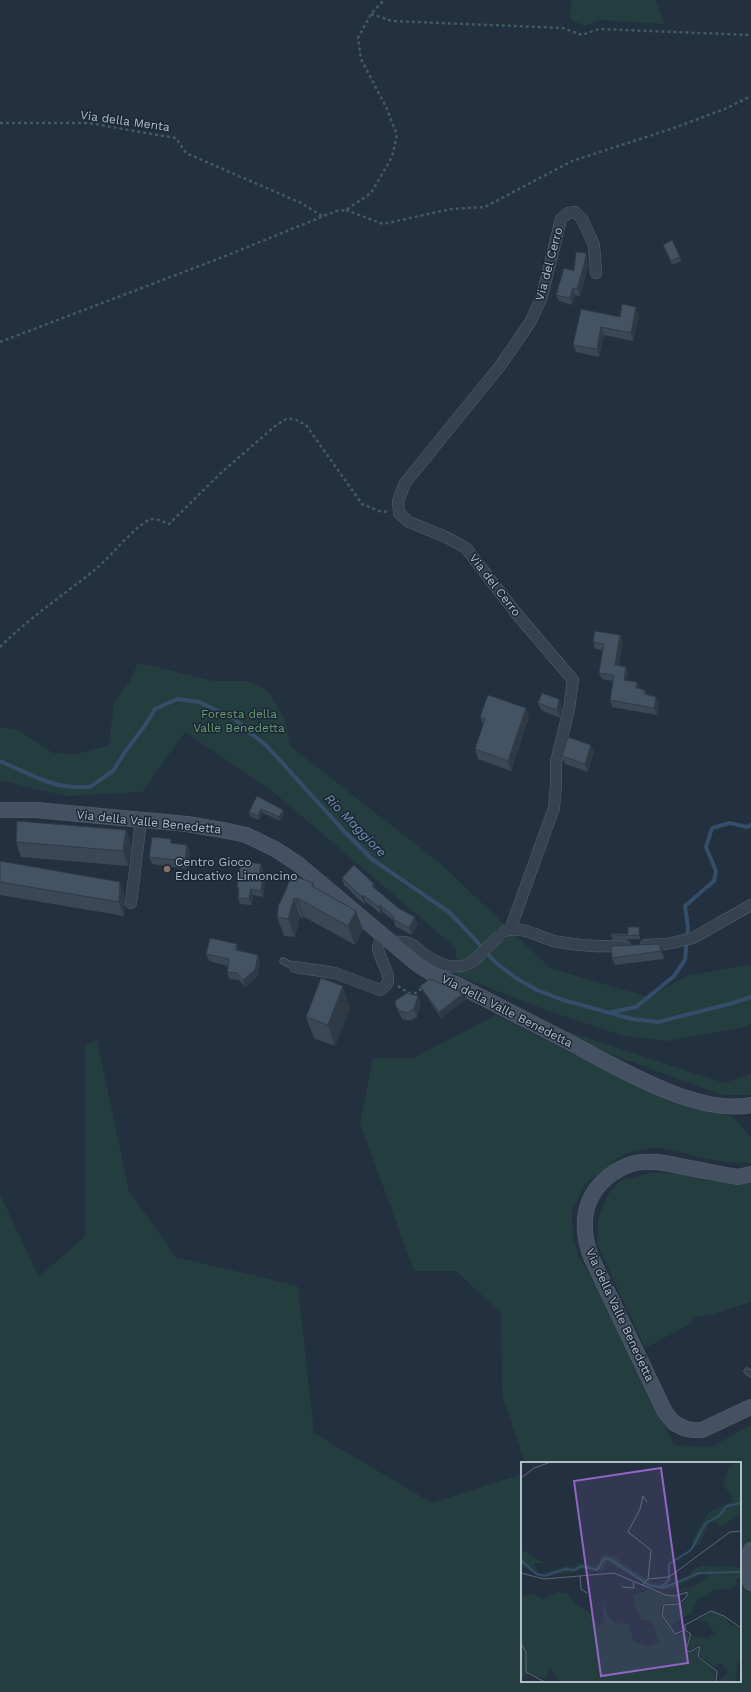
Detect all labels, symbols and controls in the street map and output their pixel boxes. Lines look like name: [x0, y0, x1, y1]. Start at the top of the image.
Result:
street label: Via della Menta: [79, 108, 171, 134]
street label: Via del Cerro: [532, 226, 566, 302]
street label: Via del Cerro: [466, 551, 524, 619]
park label: Foresta della Valle Benedetta: [193, 707, 285, 735]
water label: Rio Maggiore: [322, 791, 389, 860]
street label: Via della Valle Benedetta: [76, 807, 222, 837]
place label: Centro Gioco Educativo Limoncino: [175, 855, 297, 883]
marker: Centro Gioco Educativo Limoncino: [162, 864, 172, 874]
street label: Via della Valle Benedetta: [439, 972, 575, 1050]
street label: Via della Valle Benedetta: [583, 1246, 657, 1384]
inset map: [521, 1462, 741, 1682]

